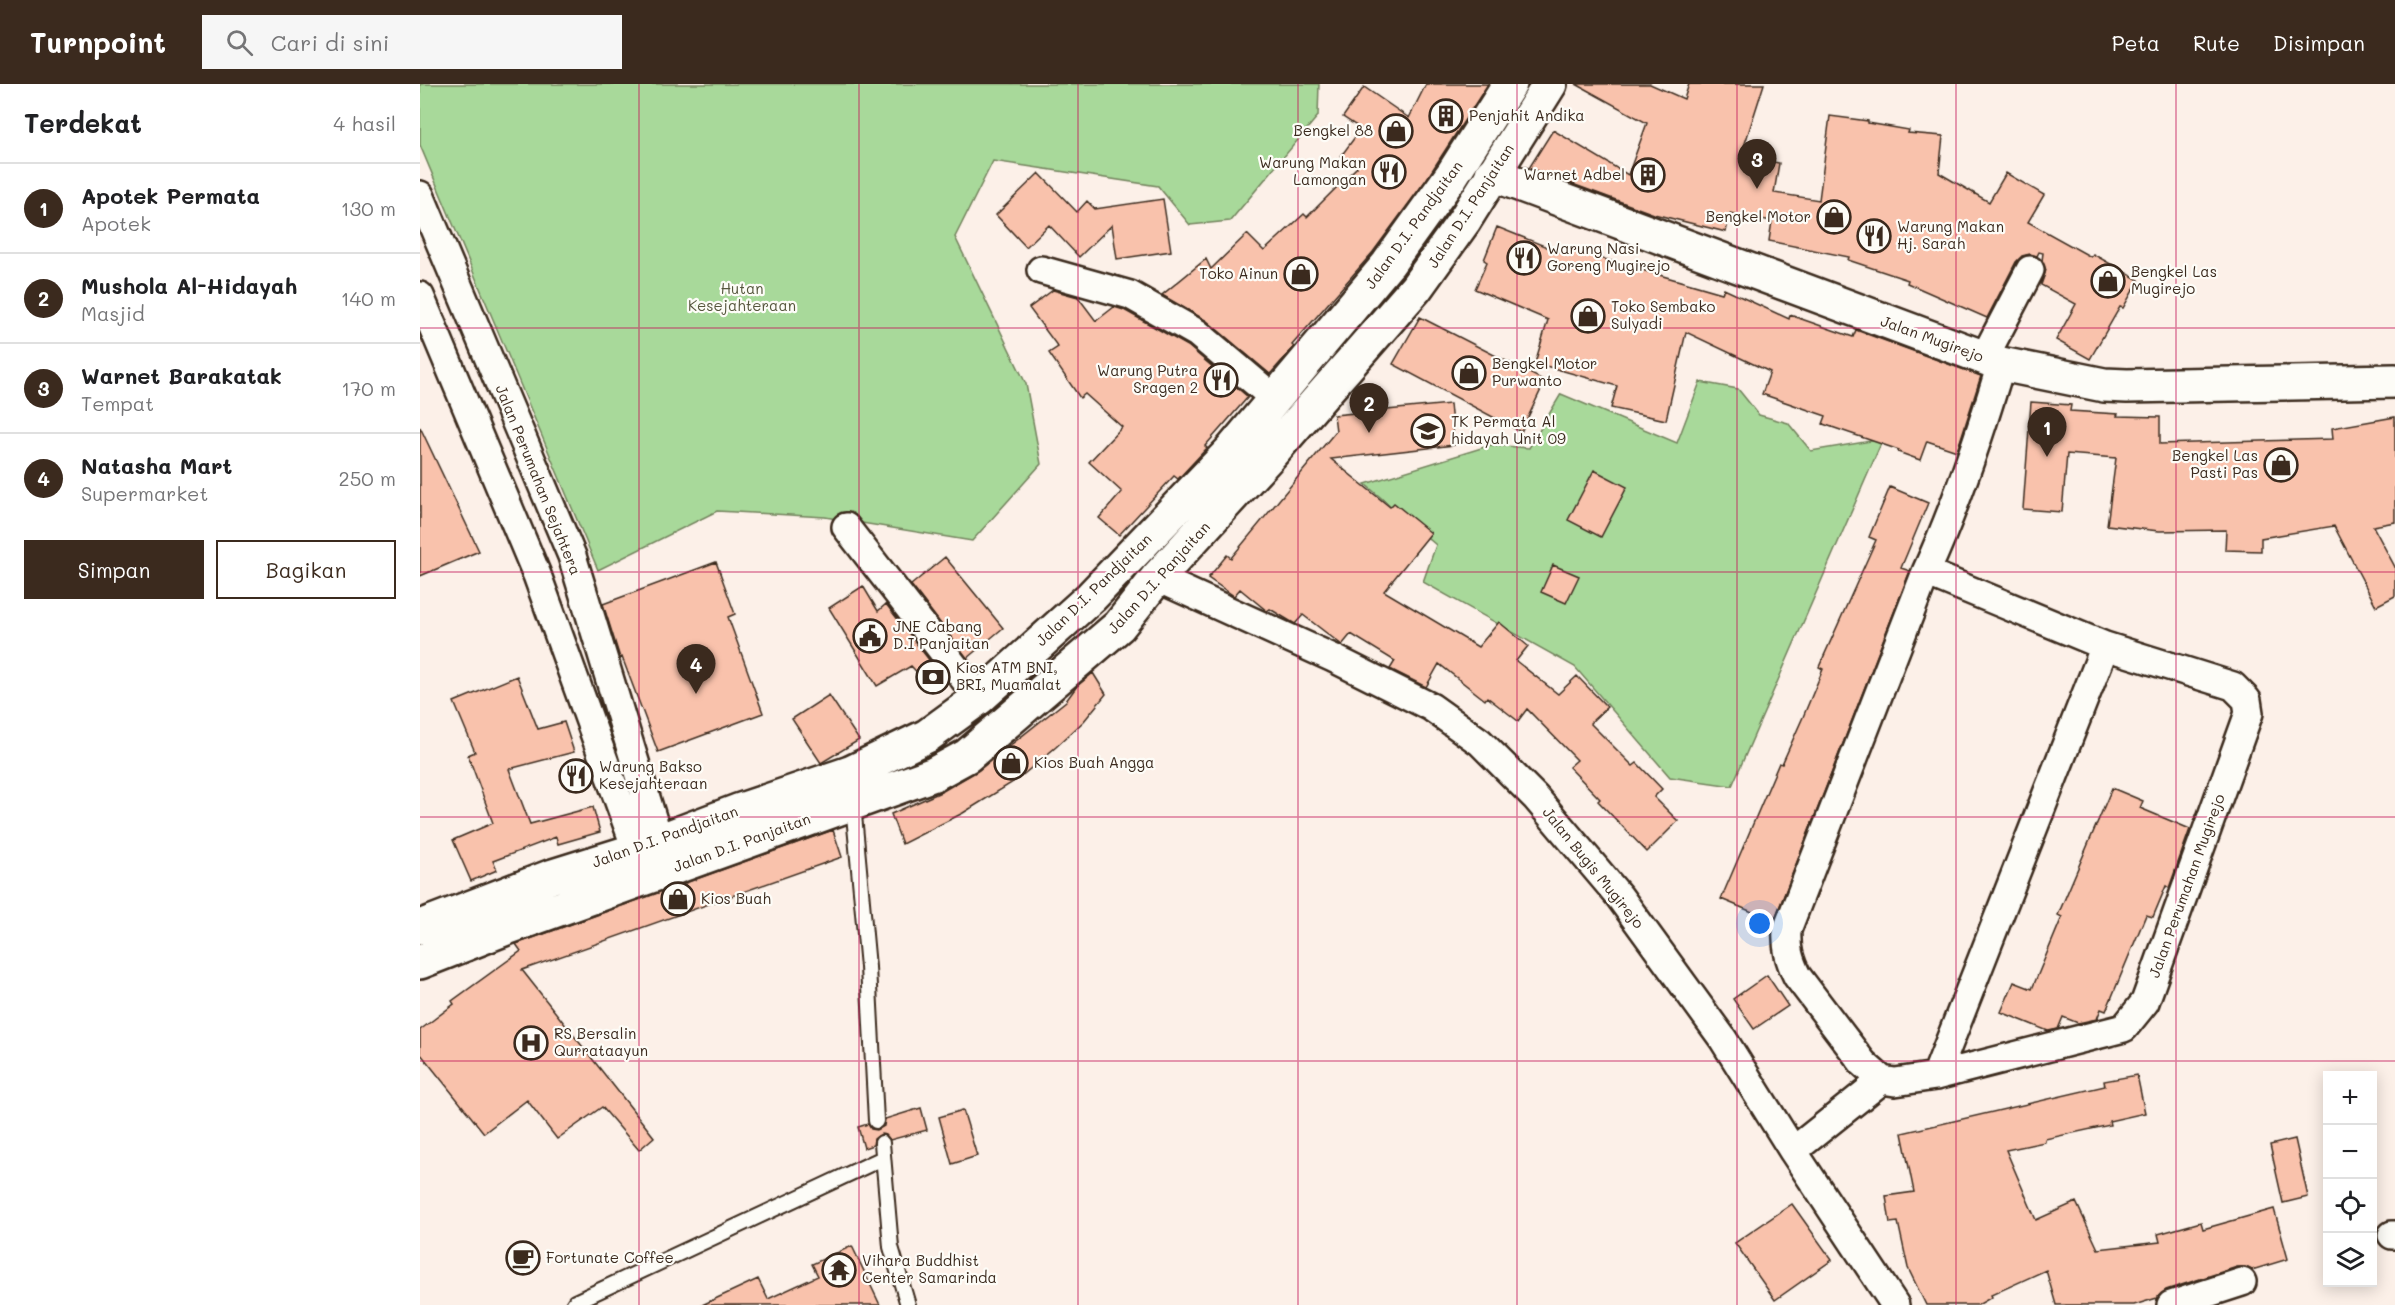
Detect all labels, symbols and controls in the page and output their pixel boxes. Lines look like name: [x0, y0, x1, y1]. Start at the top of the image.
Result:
search box: [202, 15, 622, 69]
text: Turnpoint: [30, 24, 166, 60]
icon: search: [223, 26, 256, 59]
text: Cari di sini: [271, 28, 389, 57]
text: Peta: [2112, 29, 2160, 56]
text: Rute: [2193, 29, 2240, 56]
text: Disimpan: [2273, 29, 2365, 56]
building icon: Penjahit Andika: [1428, 98, 1464, 134]
place label: Penjahit Andika: [1469, 105, 1585, 125]
text: Terdekat: [24, 106, 142, 140]
text: 4 hasil: [333, 110, 396, 136]
shop icon: Bengkel 88: [1378, 113, 1414, 149]
place label: Bengkel 88: [1293, 120, 1373, 140]
street label: Jalan D.I. Panjaitan: [1422, 139, 1518, 271]
pin: 3: [1738, 140, 1776, 189]
place label: Warung Makan Lamongan: [1259, 152, 1366, 189]
restaurant icon: Warung Makan Lamongan: [1371, 154, 1407, 190]
street label: Jalan D.I. Pandjaitan: [1360, 156, 1467, 293]
building icon: Warnet Adbel: [1630, 157, 1666, 193]
place label: Warnet Adbel: [1523, 164, 1625, 184]
text: Apotek Permata: [81, 181, 260, 210]
text: 1: [39, 195, 48, 221]
text: 130 m: [341, 195, 396, 221]
shop icon: Bengkel Motor: [1816, 199, 1852, 235]
place label: Bengkel Motor: [1706, 206, 1811, 226]
text: Apotek: [81, 210, 151, 236]
place label: Warung Makan Hj. Sarah: [1897, 216, 2004, 253]
restaurant icon: Warung Makan Hj. Sarah: [1856, 218, 1892, 254]
place label: Warung Nasi Goreng Mugirejo: [1547, 238, 1670, 275]
restaurant icon: Warung Nasi Goreng Mugirejo: [1506, 240, 1542, 276]
shop icon: Toko Ainun: [1283, 256, 1319, 292]
place label: Bengkel Las Mugirejo: [2131, 261, 2217, 298]
place label: Toko Ainun: [1199, 263, 1278, 283]
shop icon: Bengkel Las Mugirejo: [2090, 263, 2126, 299]
text: Mushola Al-Hidayah: [81, 271, 297, 300]
park label: Hutan Kesejahteraan: [688, 278, 796, 315]
text: 2: [38, 285, 49, 311]
text: 140 m: [341, 285, 396, 311]
place label: Toko Sembako Sulyadi: [1611, 296, 1715, 333]
shop icon: Toko Sembako Sulyadi: [1570, 298, 1606, 334]
text: Masjid: [81, 300, 145, 326]
street label: Jalan Mugirejo: [1878, 310, 1987, 366]
place label: Bengkel Motor Purwanto: [1492, 353, 1597, 390]
shop icon: Bengkel Motor Purwanto: [1451, 355, 1487, 391]
place label: Warung Putra Sragen 2: [1097, 360, 1198, 397]
text: Warnet Barakatak: [81, 361, 282, 390]
restaurant icon: Warung Putra Sragen 2: [1203, 362, 1239, 398]
text: 3: [38, 375, 50, 401]
text: 170 m: [341, 375, 396, 401]
street label: Jalan Perumahan Sejahtera: [492, 382, 586, 578]
pin: 2: [1350, 384, 1388, 433]
text: Tempat: [81, 390, 154, 416]
pin: 1: [2028, 408, 2066, 457]
place label: TK Permata Al hidayah Unit 09: [1451, 411, 1566, 448]
school or university icon: TK Permata Al hidayah Unit 09: [1410, 413, 1446, 449]
place label: Bengkel Las Pasti Pas: [2172, 445, 2258, 482]
shop icon: Bengkel Las Pasti Pas: [2263, 447, 2299, 483]
text: Natasha Mart: [81, 451, 232, 480]
text: 4: [37, 465, 50, 491]
text: 250 m: [339, 465, 396, 491]
text: Supermarket: [81, 480, 208, 506]
street label: Jalan D.I. Panjaitan: [1103, 517, 1214, 638]
street label: Jalan D.I. Pandjaitan: [1031, 529, 1156, 650]
button: Simpan: [24, 540, 204, 599]
button: Bagikan: [216, 540, 396, 599]
place label: JNE Cabang D.I Panjaitan: [893, 616, 989, 653]
public building icon: JNE Cabang D.I Panjaitan: [852, 618, 888, 654]
pin: 4: [676, 644, 716, 694]
place label: Kios ATM BNI, BRI, Muamalat: [956, 657, 1061, 694]
bank icon: Kios ATM BNI, BRI, Muamalat: [915, 659, 951, 695]
shop icon: Kios Buah Angga: [993, 745, 1029, 781]
place label: Kios Buah Angga: [1034, 752, 1154, 772]
place label: Warung Bakso Kesejahteraan: [599, 756, 707, 793]
restaurant icon: Warung Bakso Kesejahteraan: [558, 758, 594, 794]
street label: Jalan Perumahan Mugirejo: [2143, 791, 2229, 980]
street label: Jalan D.I. Pandjaitan: [589, 800, 740, 872]
street label: Jalan Bugis Mugirejo: [1539, 802, 1649, 932]
street label: Jalan D.I. Panjaitan: [670, 808, 813, 876]
shop icon: Kios Buah: [660, 881, 696, 917]
place label: Kios Buah: [701, 888, 771, 908]
your location: [1745, 909, 1774, 938]
place label: RS Bersalin Qurrataayun: [554, 1023, 648, 1060]
hospital icon: RS Bersalin Qurrataayun: [513, 1025, 549, 1061]
map controls: [2323, 1071, 2377, 1287]
button: +: [2323, 1071, 2377, 1125]
button: −: [2323, 1125, 2377, 1179]
button: locate: [2323, 1179, 2377, 1233]
button: layers: [2323, 1233, 2377, 1287]
cafe icon: Fortunate Coffee: [505, 1240, 541, 1276]
place label: Fortunate Coffee: [546, 1247, 674, 1267]
place label: Vihara Buddhist Center Samarinda: [862, 1250, 997, 1287]
temple icon: Vihara Buddhist Center Samarinda: [821, 1252, 857, 1288]

